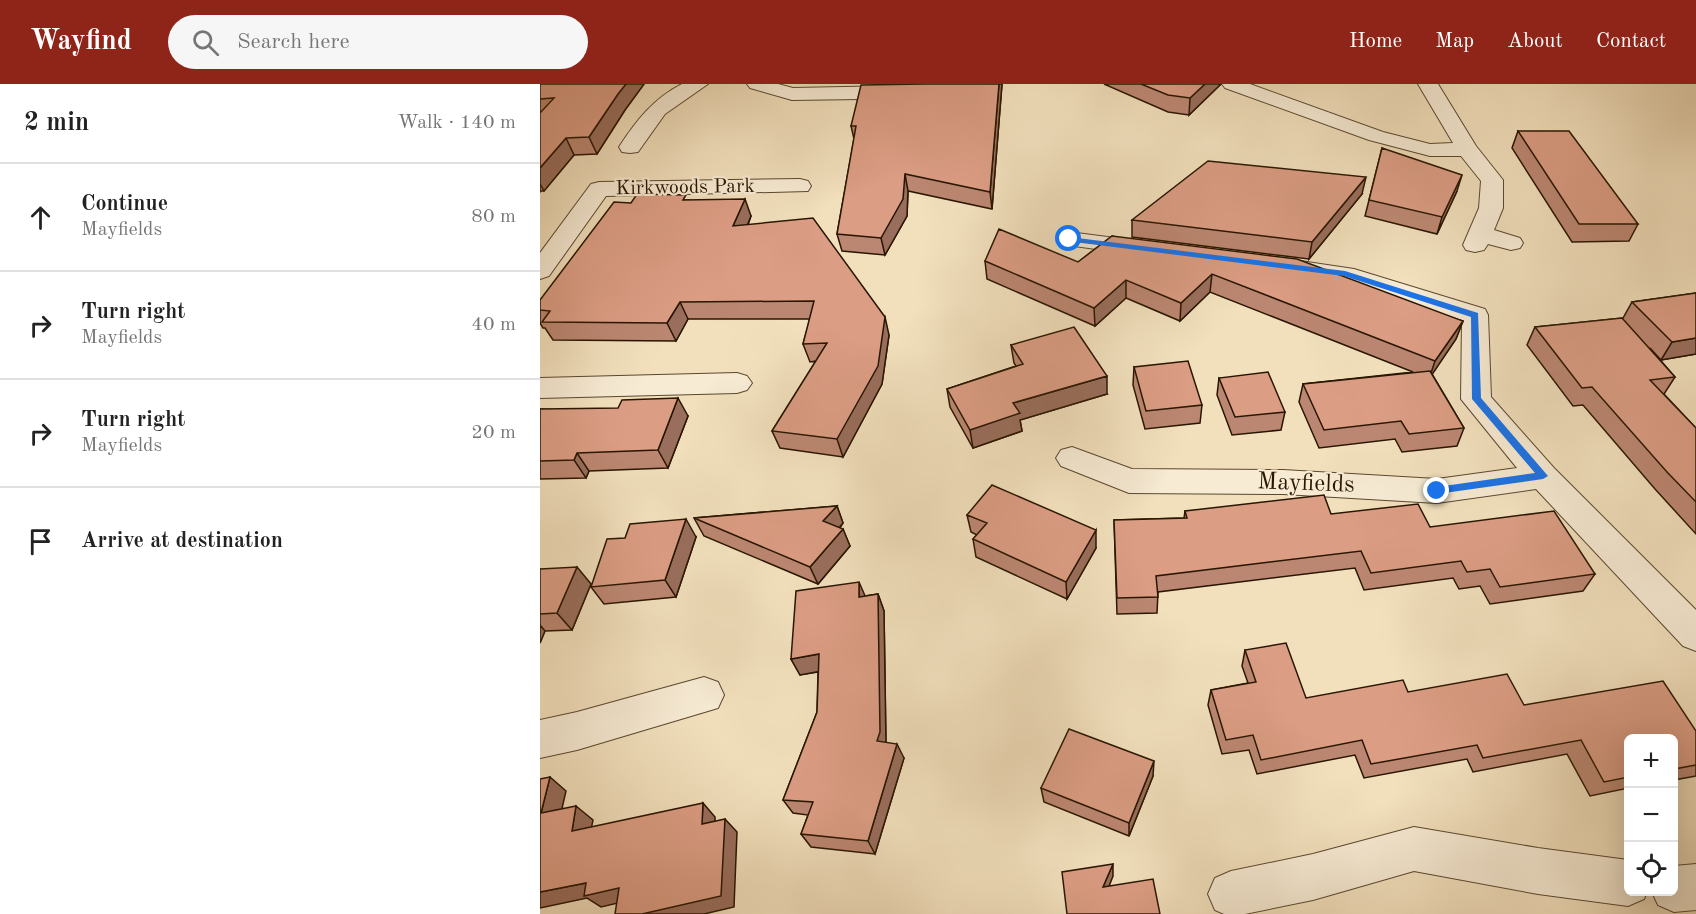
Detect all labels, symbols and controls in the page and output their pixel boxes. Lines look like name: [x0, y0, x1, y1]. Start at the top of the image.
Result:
search box: [168, 15, 588, 69]
icon: search: [189, 26, 222, 59]
text: Wayfind: [30, 28, 132, 56]
text: Search here: [237, 31, 350, 53]
text: Home: [1349, 31, 1402, 52]
text: Map: [1435, 31, 1474, 52]
text: About: [1507, 31, 1563, 52]
text: Contact: [1596, 31, 1666, 52]
text: 2 min: [24, 110, 89, 136]
text: Walk · 140 m: [397, 113, 516, 133]
street label: Kirkwoods Park: [615, 177, 755, 199]
text: Continue: [81, 193, 168, 215]
icon: ahead: [24, 201, 57, 234]
text: 80 m: [471, 207, 516, 227]
text: Mayfields: [81, 220, 162, 240]
route start: [1055, 225, 1081, 251]
text: Turn right: [81, 301, 185, 323]
icon: right: [24, 309, 57, 342]
text: 40 m: [471, 315, 516, 335]
text: Mayfields: [81, 328, 162, 348]
text: Turn right: [81, 409, 185, 431]
icon: right: [24, 417, 57, 450]
text: 20 m: [471, 423, 516, 443]
text: Mayfields: [81, 436, 162, 456]
street label: Mayfields: [1257, 470, 1355, 498]
route end: [1423, 477, 1449, 503]
icon: arrive: [24, 525, 57, 558]
text: Arrive at destination: [81, 530, 283, 552]
map controls: [1624, 734, 1678, 896]
button: +: [1624, 734, 1678, 788]
button: −: [1624, 788, 1678, 842]
button: locate: [1624, 842, 1678, 896]

